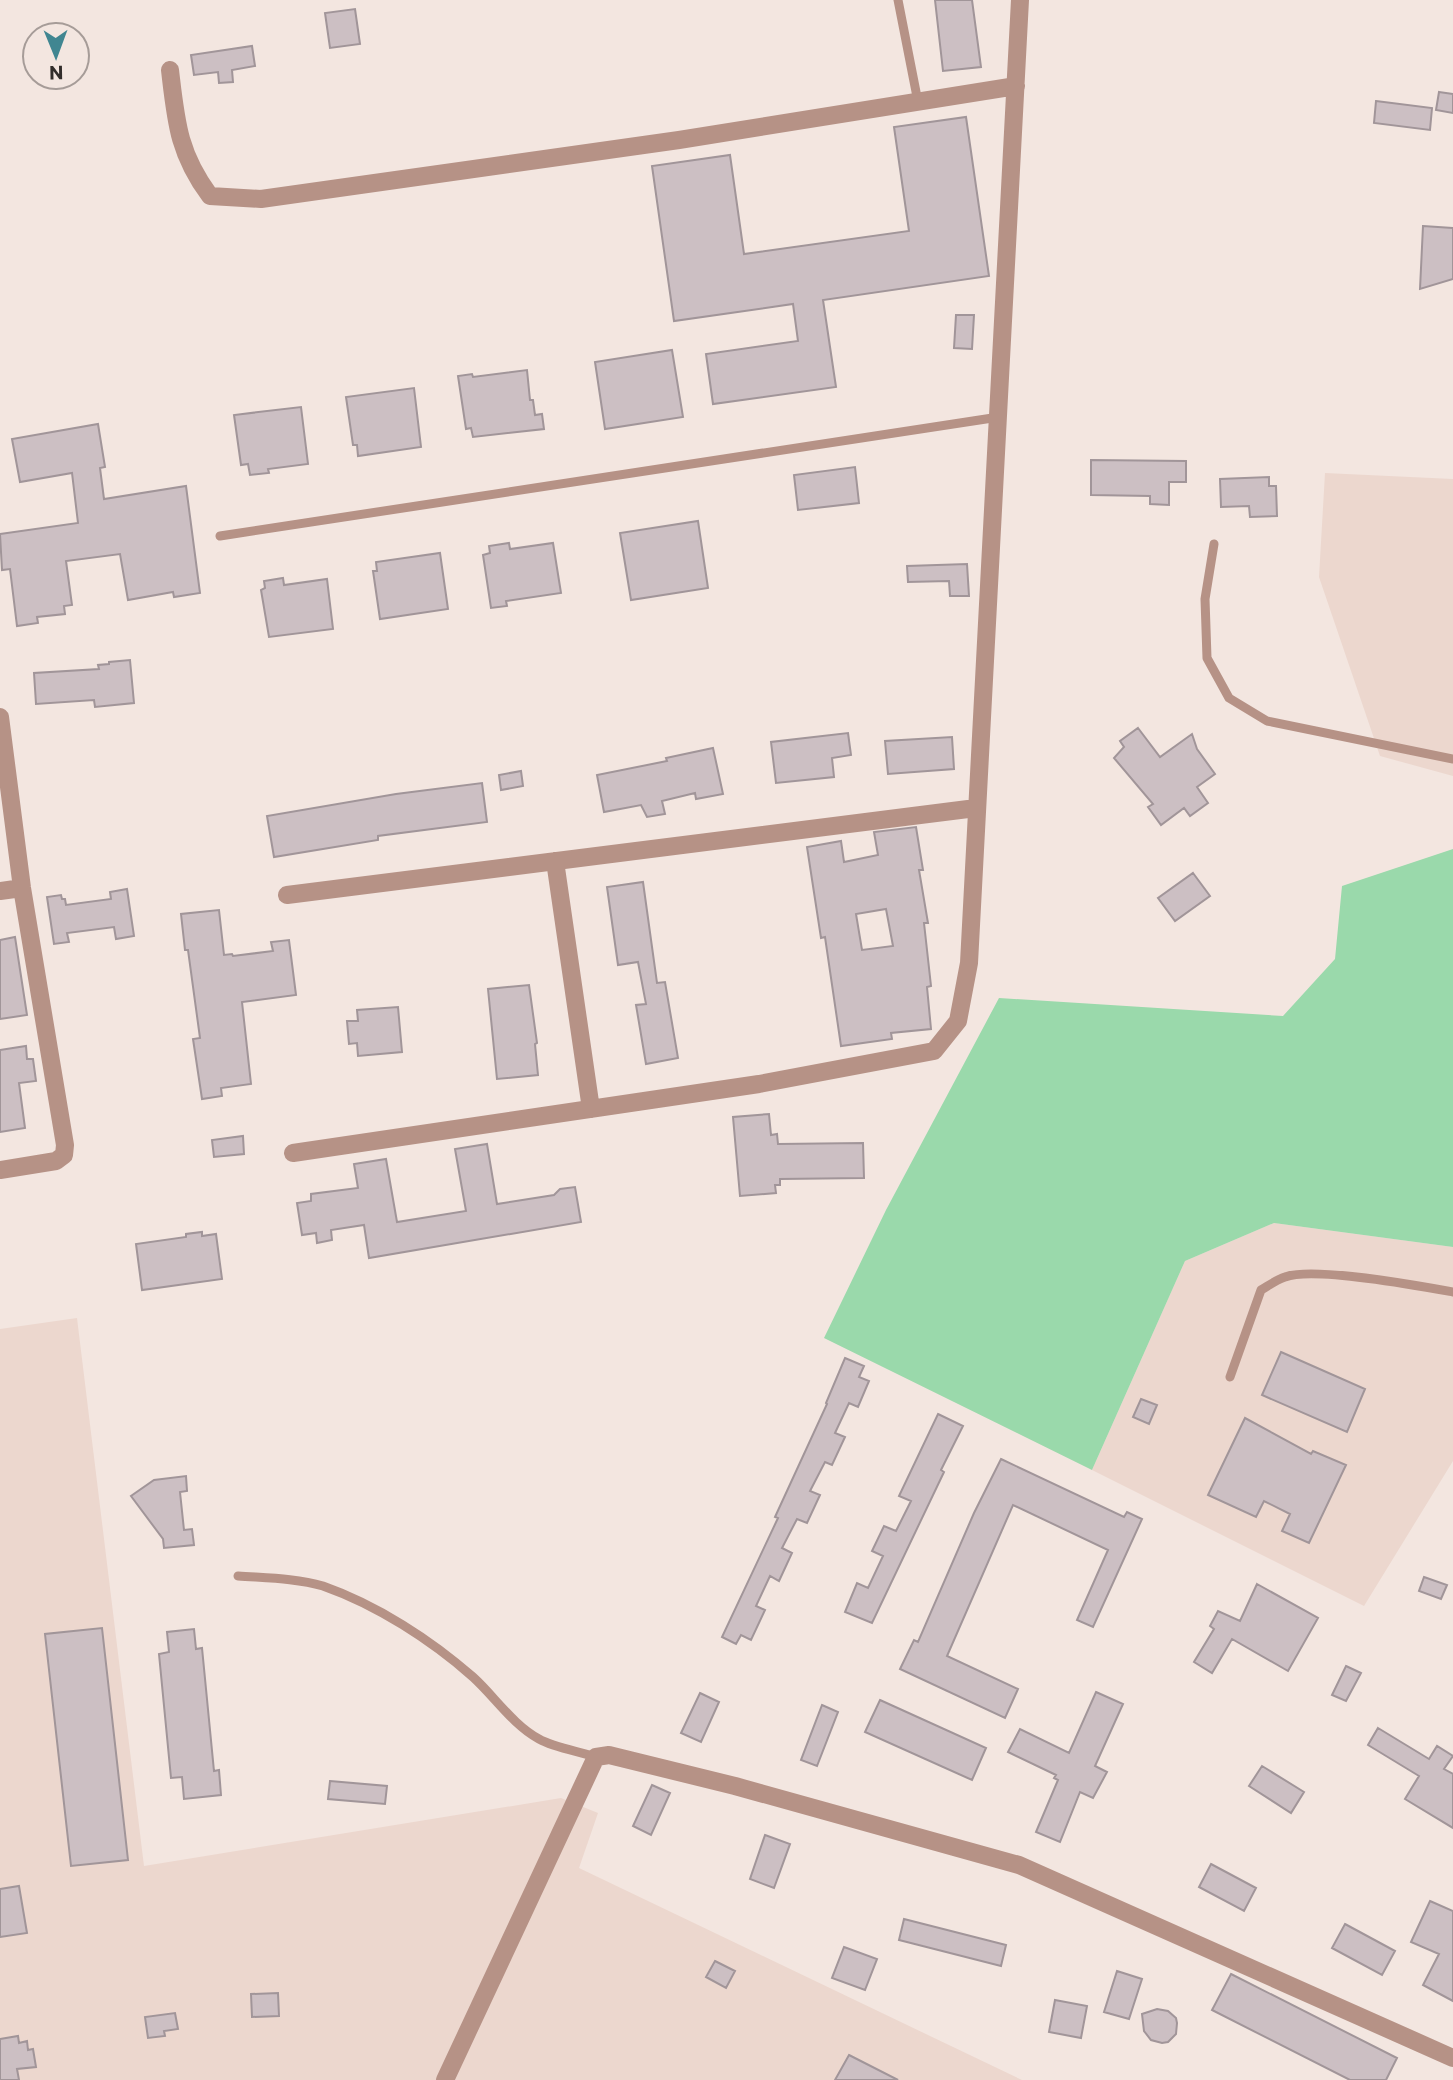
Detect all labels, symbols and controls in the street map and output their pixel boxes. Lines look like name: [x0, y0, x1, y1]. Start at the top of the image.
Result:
north arrow: [21, 21, 91, 91]
text: N: [49, 62, 64, 85]

